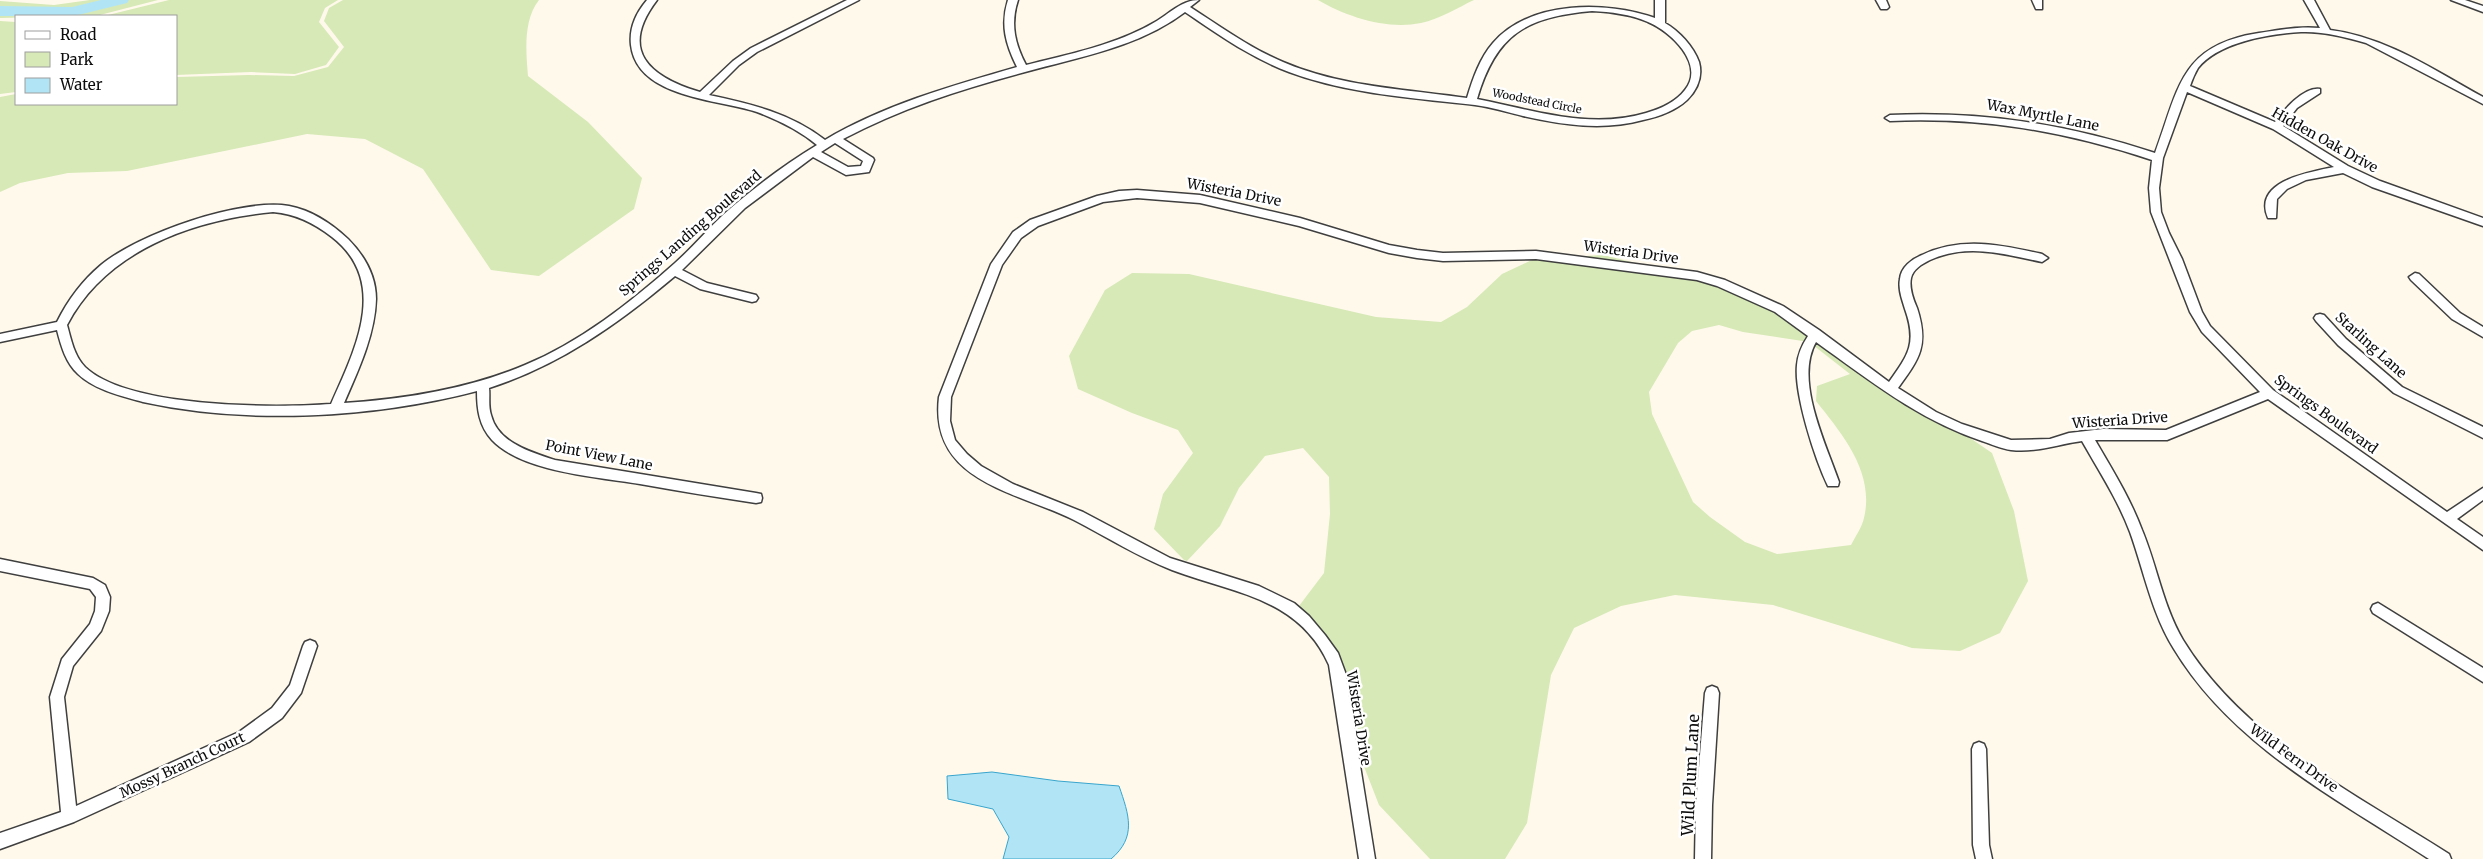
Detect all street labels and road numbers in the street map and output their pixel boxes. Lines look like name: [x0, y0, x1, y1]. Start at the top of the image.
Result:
street label: Woodstead Circle: [1490, 85, 1583, 117]
street label: Wax Myrtle Lane: [1984, 95, 2101, 135]
street label: Hidden Oak Drive: [2269, 103, 2381, 177]
street label: Springs Landing Boulevard: [615, 166, 765, 300]
street label: Wisteria Drive: [1184, 174, 1283, 210]
street label: Wisteria Drive: [1581, 236, 1680, 268]
street label: Starling Lane: [2331, 308, 2411, 382]
street label: Springs Boulevard: [2271, 370, 2382, 458]
street label: Wisteria Drive: [2071, 408, 2168, 432]
street label: Point View Lane: [544, 436, 654, 474]
street label: Wisteria Drive: [1342, 668, 1375, 767]
street label: Wild Plum Lane: [1677, 714, 1703, 837]
street label: Wild Fern Drive: [2245, 719, 2342, 796]
street label: Mossy Branch Court: [116, 728, 248, 802]

